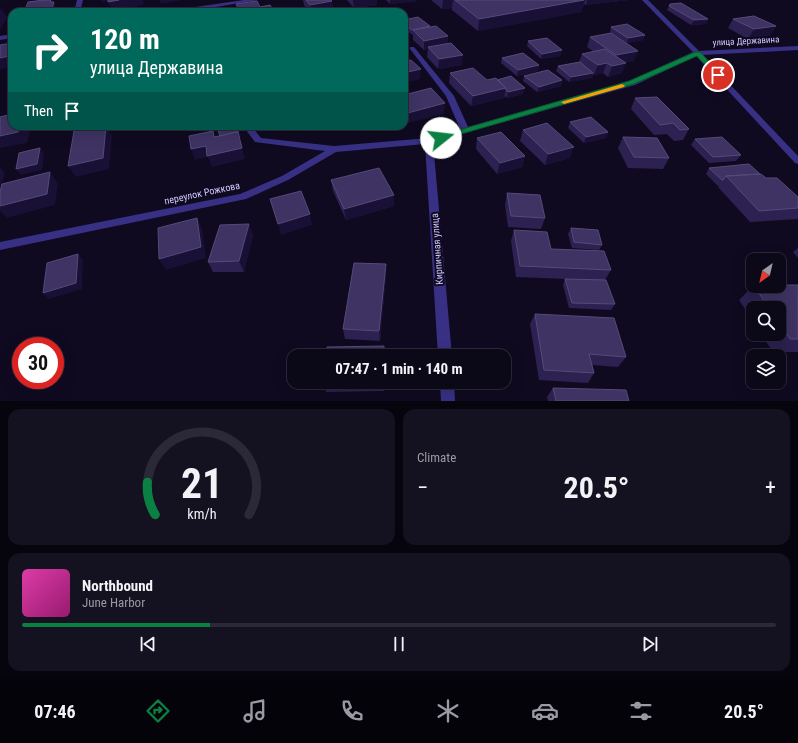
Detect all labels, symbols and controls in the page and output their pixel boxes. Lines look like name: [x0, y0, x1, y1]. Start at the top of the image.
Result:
text: 120 m: [90, 23, 160, 56]
icon: right: [24, 24, 76, 76]
street label: улица Державина: [712, 34, 780, 48]
text: улица Державина: [90, 57, 223, 78]
pin: [701, 58, 735, 92]
icon: arrive: [707, 64, 729, 86]
icon: arrive: [61, 100, 83, 122]
text: Then: [24, 102, 53, 120]
position arrow: [420, 117, 462, 159]
street label: переулок Рожкова: [163, 180, 241, 206]
street label: Кирпичная улица: [429, 213, 445, 285]
north arrow: [746, 253, 786, 293]
map controls: [746, 253, 786, 389]
button: search: [746, 301, 786, 341]
speed limit sign: 30: [12, 337, 64, 389]
button: layers: [746, 349, 786, 389]
text: 07:47 · 1 min · 140 m: [335, 360, 463, 378]
text: Climate: [417, 450, 456, 465]
text: 21: [180, 459, 223, 508]
text: 20.5°: [564, 470, 629, 505]
text: −: [417, 475, 428, 500]
text: +: [765, 475, 776, 500]
text: km/h: [187, 506, 216, 522]
text: Northbound: [82, 577, 153, 595]
text: June Harbor: [82, 595, 145, 610]
icon: previous: [137, 633, 159, 655]
icon: pause: [388, 633, 410, 655]
icon: next: [639, 633, 661, 655]
icon: directions: [144, 697, 172, 725]
icon: music: [241, 697, 269, 725]
icon: phone: [338, 697, 366, 725]
icon: climate: [434, 697, 462, 725]
icon: car: [531, 697, 559, 725]
icon: filters: [627, 697, 655, 725]
text: 07:46: [34, 701, 76, 722]
text: 20.5°: [724, 701, 764, 722]

